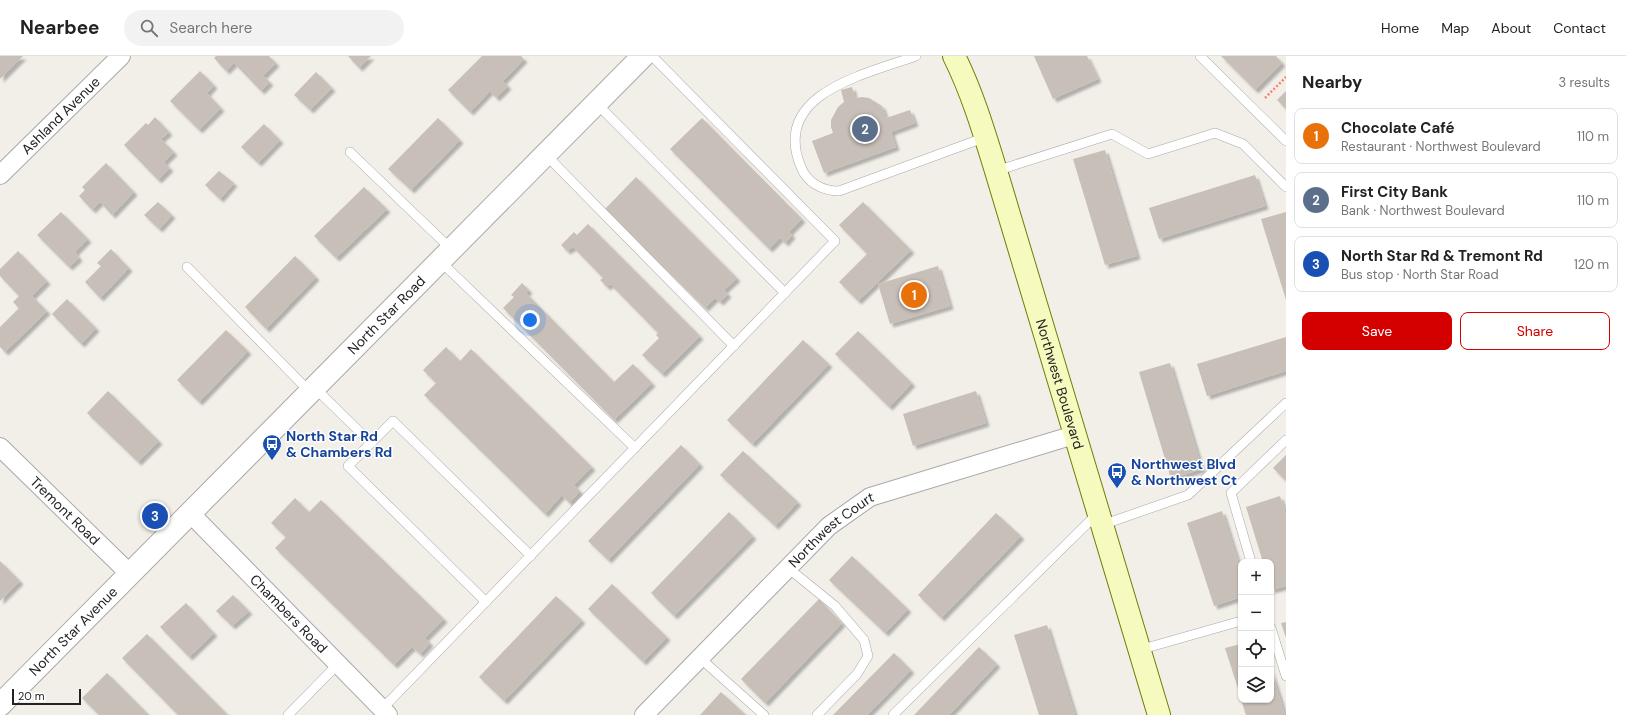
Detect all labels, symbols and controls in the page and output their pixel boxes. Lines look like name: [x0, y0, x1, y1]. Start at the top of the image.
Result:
search box: [124, 10, 404, 46]
text: Nearbee: [20, 15, 100, 40]
icon: search: [138, 17, 160, 39]
text: Search here: [170, 18, 252, 38]
text: Home: [1381, 19, 1419, 37]
text: Map: [1441, 19, 1469, 37]
text: About: [1491, 19, 1531, 37]
text: Contact: [1553, 19, 1606, 37]
text: Nearby: [1302, 71, 1362, 93]
street label: Ashland Avenue: [17, 73, 104, 158]
text: 3 results: [1558, 74, 1610, 91]
pin: 2: [852, 114, 878, 144]
text: Chocolate Café: [1341, 118, 1454, 138]
text: 1: [1314, 128, 1318, 145]
text: 110 m: [1577, 128, 1609, 145]
text: Restaurant · Northwest Boulevard: [1341, 138, 1541, 155]
text: First City Bank: [1341, 182, 1448, 202]
text: 2: [1312, 192, 1320, 209]
text: 110 m: [1577, 192, 1609, 209]
text: Bank · Northwest Boulevard: [1341, 202, 1505, 219]
text: North Star Rd & Tremont Rd: [1341, 246, 1543, 266]
text: 3: [1312, 256, 1320, 273]
text: 120 m: [1574, 256, 1609, 273]
text: Bus stop · North Star Road: [1341, 266, 1499, 283]
street label: North Star Road: [344, 272, 429, 358]
pin: 1: [901, 280, 927, 310]
your location: [520, 310, 540, 330]
button: Save: [1302, 312, 1452, 350]
button: Share: [1460, 312, 1610, 350]
street label: Northwest Boulevard: [1032, 317, 1088, 451]
place label: North Star Rd & Chambers Rd: [286, 427, 392, 461]
bus stop icon: North Star Rd & Chambers Rd: [261, 433, 283, 461]
place label: Northwest Blvd & Northwest Ct: [1131, 455, 1237, 489]
bus stop icon: Northwest Blvd & Northwest Ct: [1106, 461, 1128, 489]
street label: Tremont Road: [26, 472, 104, 549]
street label: Northwest Court: [784, 487, 876, 571]
pin: 3: [142, 501, 168, 531]
map controls: [1238, 559, 1274, 703]
button: +: [1238, 559, 1274, 595]
street label: Chambers Road: [246, 570, 331, 657]
street label: North Star Avenue: [25, 583, 121, 679]
button: −: [1238, 595, 1274, 631]
button: locate: [1238, 631, 1274, 667]
button: layers: [1238, 667, 1274, 703]
scale bar: [12, 687, 81, 706]
text: 20 m: [18, 689, 44, 703]

